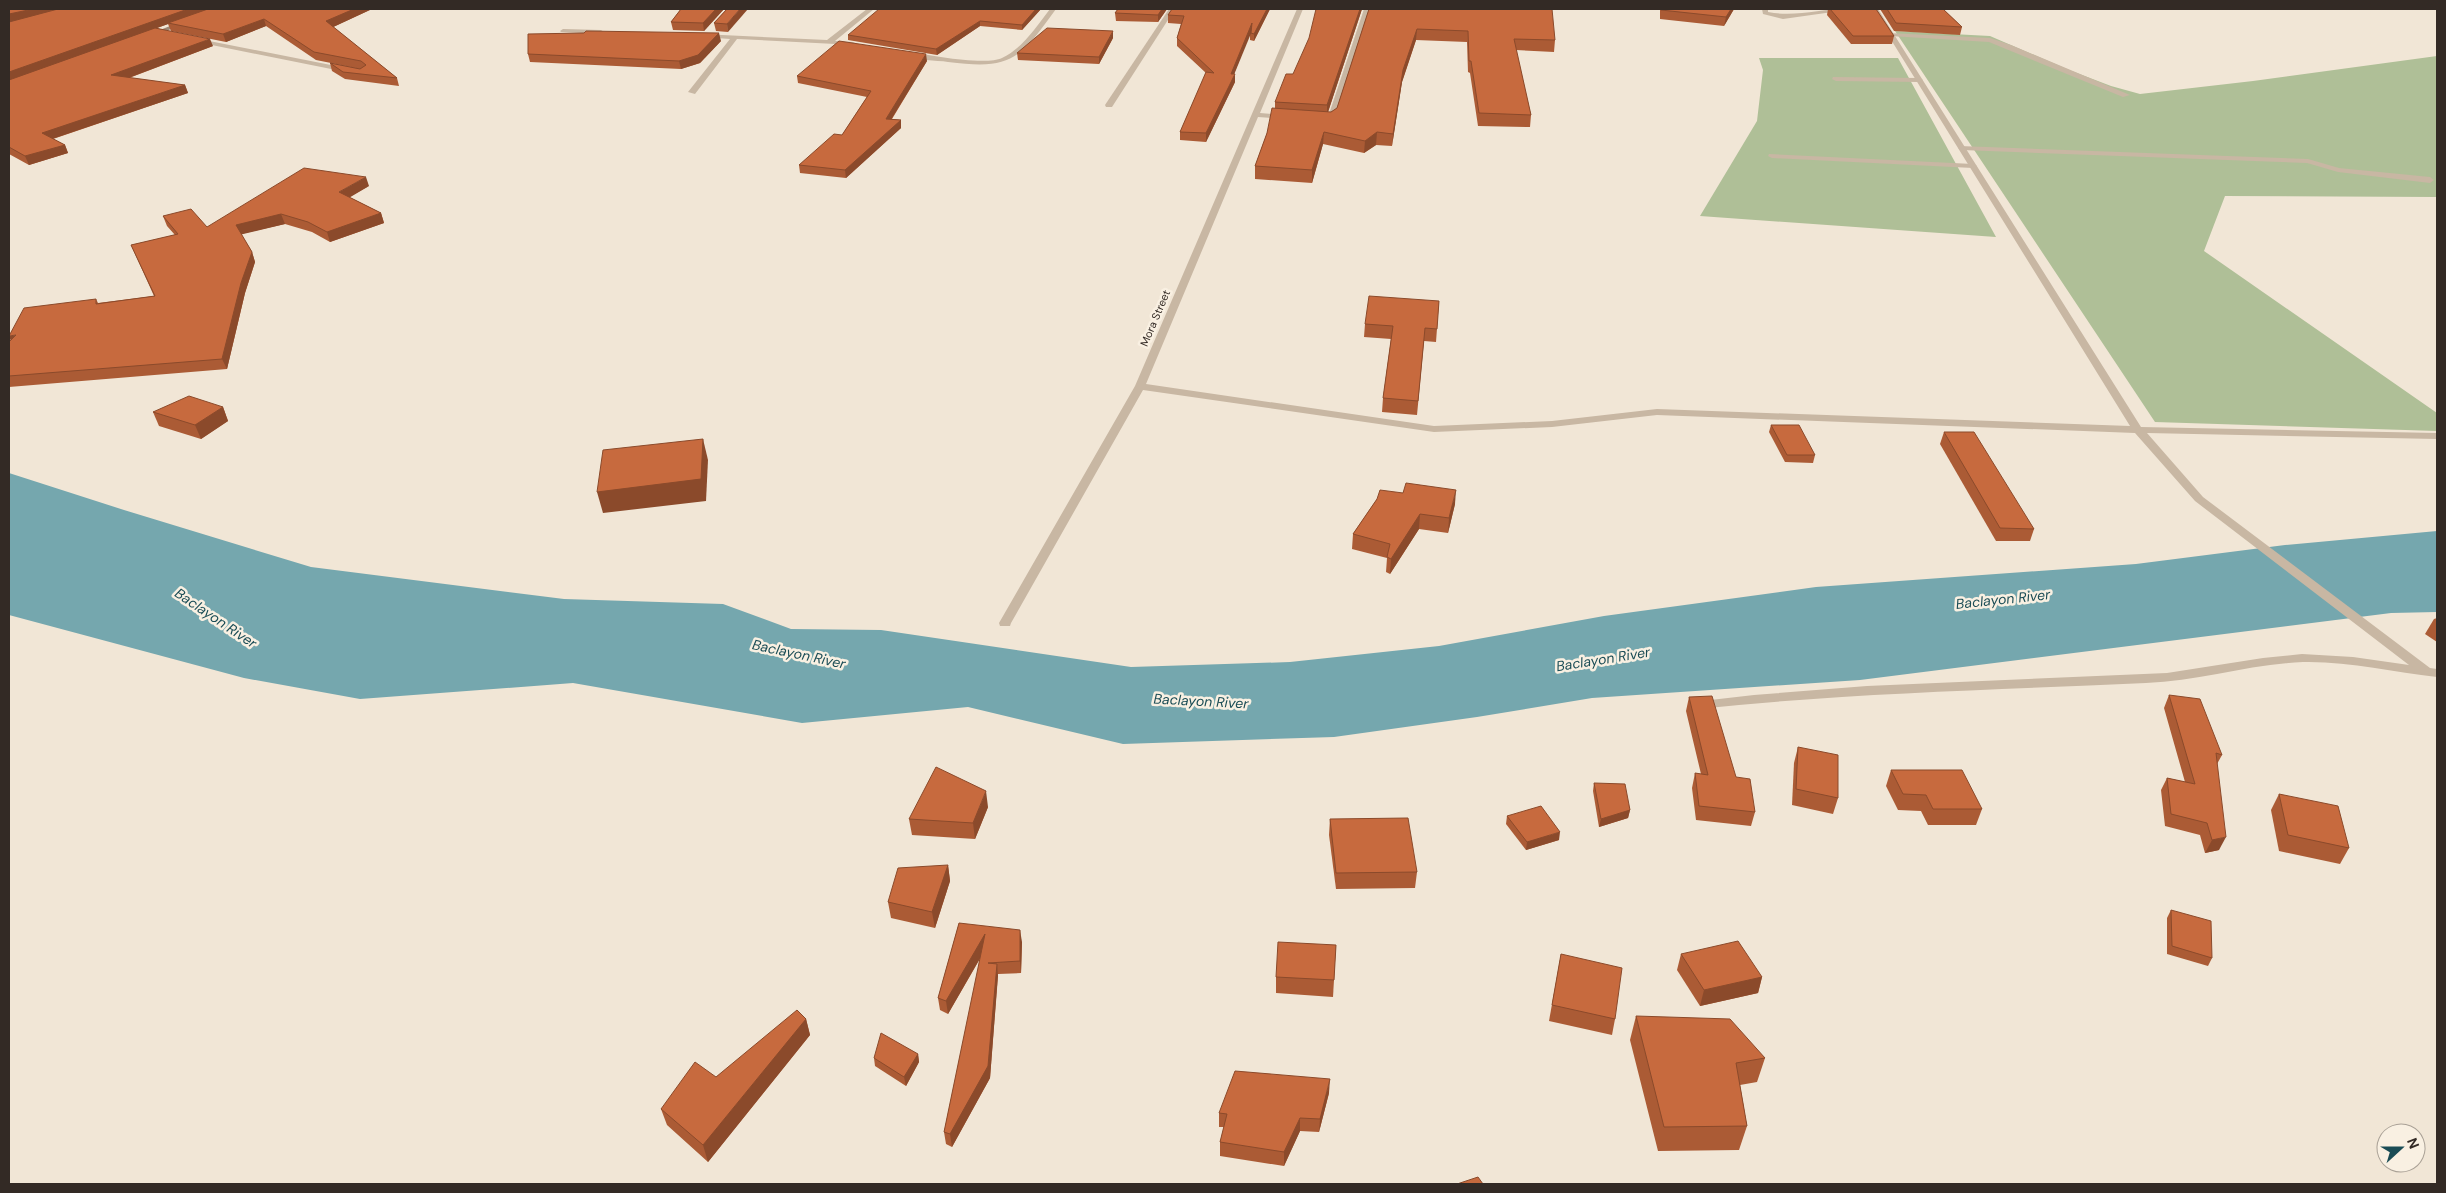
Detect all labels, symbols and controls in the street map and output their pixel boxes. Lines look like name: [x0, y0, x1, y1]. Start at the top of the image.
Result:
street label: Mora Street: [1137, 288, 1173, 348]
water label: Baclayon River: [172, 584, 261, 652]
water label: Baclayon River: [1955, 585, 2052, 613]
water label: Baclayon River: [751, 635, 848, 673]
water label: Baclayon River: [1555, 643, 1652, 675]
water label: Baclayon River: [1153, 690, 1250, 713]
north arrow: [2376, 1123, 2426, 1173]
text: N: [2403, 1135, 2423, 1151]

